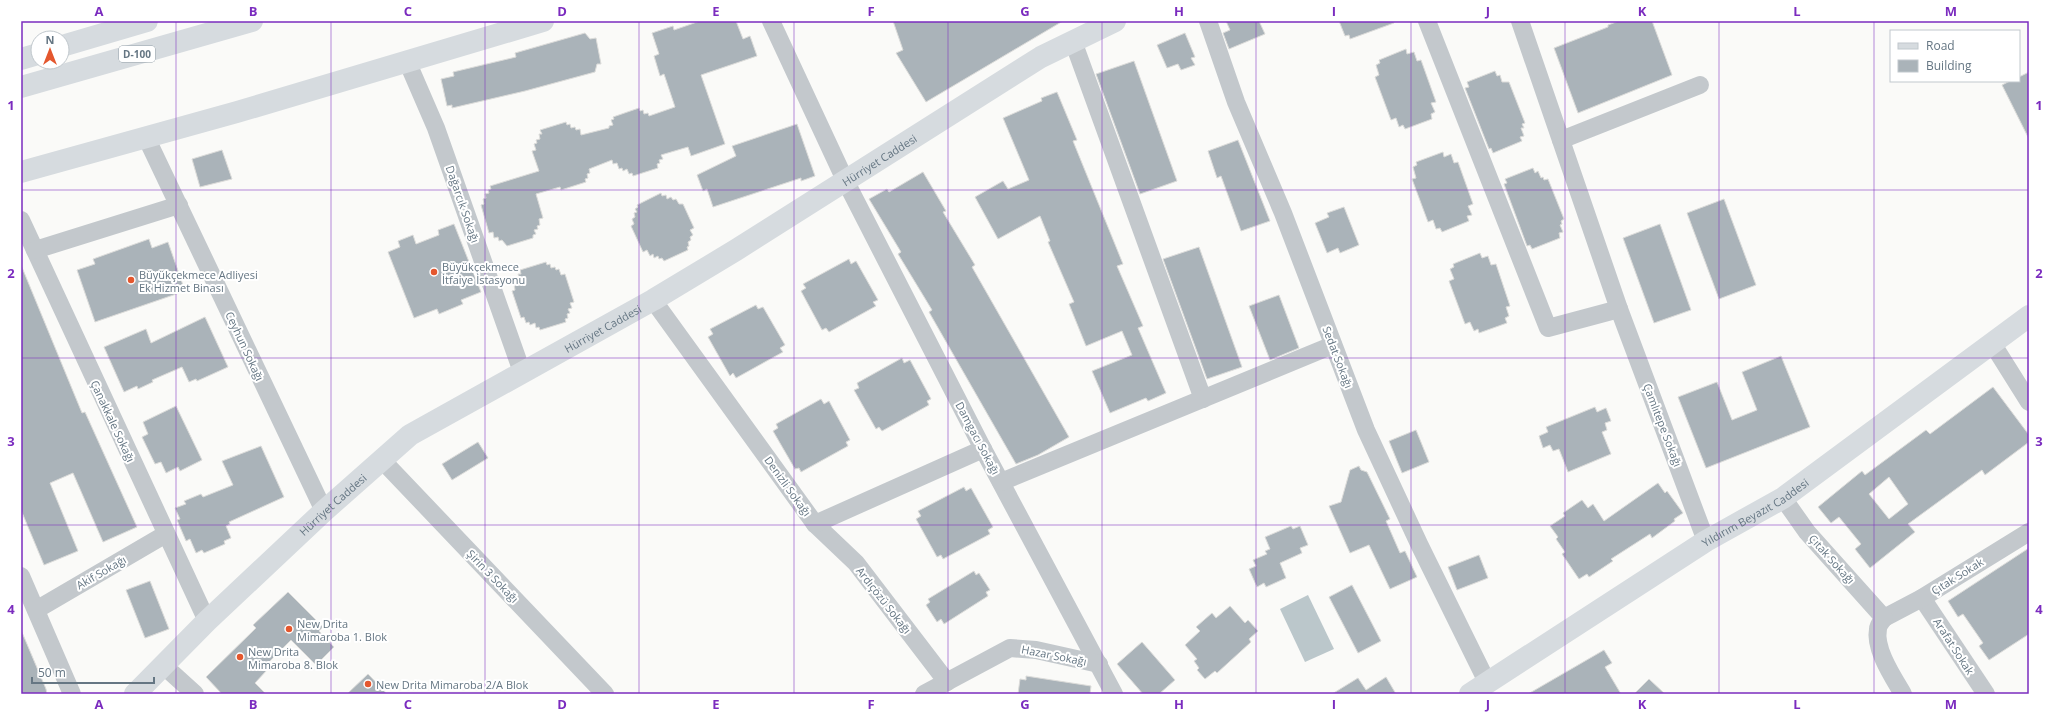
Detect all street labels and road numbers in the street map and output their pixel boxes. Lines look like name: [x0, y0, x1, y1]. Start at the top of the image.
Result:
road number: D-100: [119, 46, 155, 62]
street label: Hürriyet Caddesi: [839, 130, 919, 189]
street label: Dağarcık Sokağı: [443, 163, 483, 245]
street label: Hürriyet Caddesi: [561, 301, 644, 356]
street label: Ceyhun Sokağı: [222, 309, 268, 383]
street label: Sedat Sokağı: [1319, 324, 1357, 390]
street label: Çanakkale Sokağı: [87, 378, 139, 464]
street label: Çamlıtepe Sokağı: [1640, 381, 1686, 469]
street label: Damgacı Sokağı: [952, 399, 1004, 477]
street label: Denizli Sokağı: [761, 453, 815, 519]
street label: Hürriyet Caddesi: [295, 470, 369, 538]
street label: Yıldırım Beyazıt Caddesi: [1698, 474, 1811, 550]
street label: Çıtak Sokağı: [1806, 531, 1858, 587]
street label: Şirin 3 Sokağı: [464, 546, 522, 606]
street label: Akif Sokağı: [73, 552, 129, 592]
street label: Çıtak Sokak: [1928, 554, 1986, 598]
street label: Ardıçözü Sokağı: [853, 564, 915, 636]
street label: Arafat Sokak: [1930, 615, 1978, 677]
street label: Hazar Sokağı: [1020, 641, 1088, 669]

